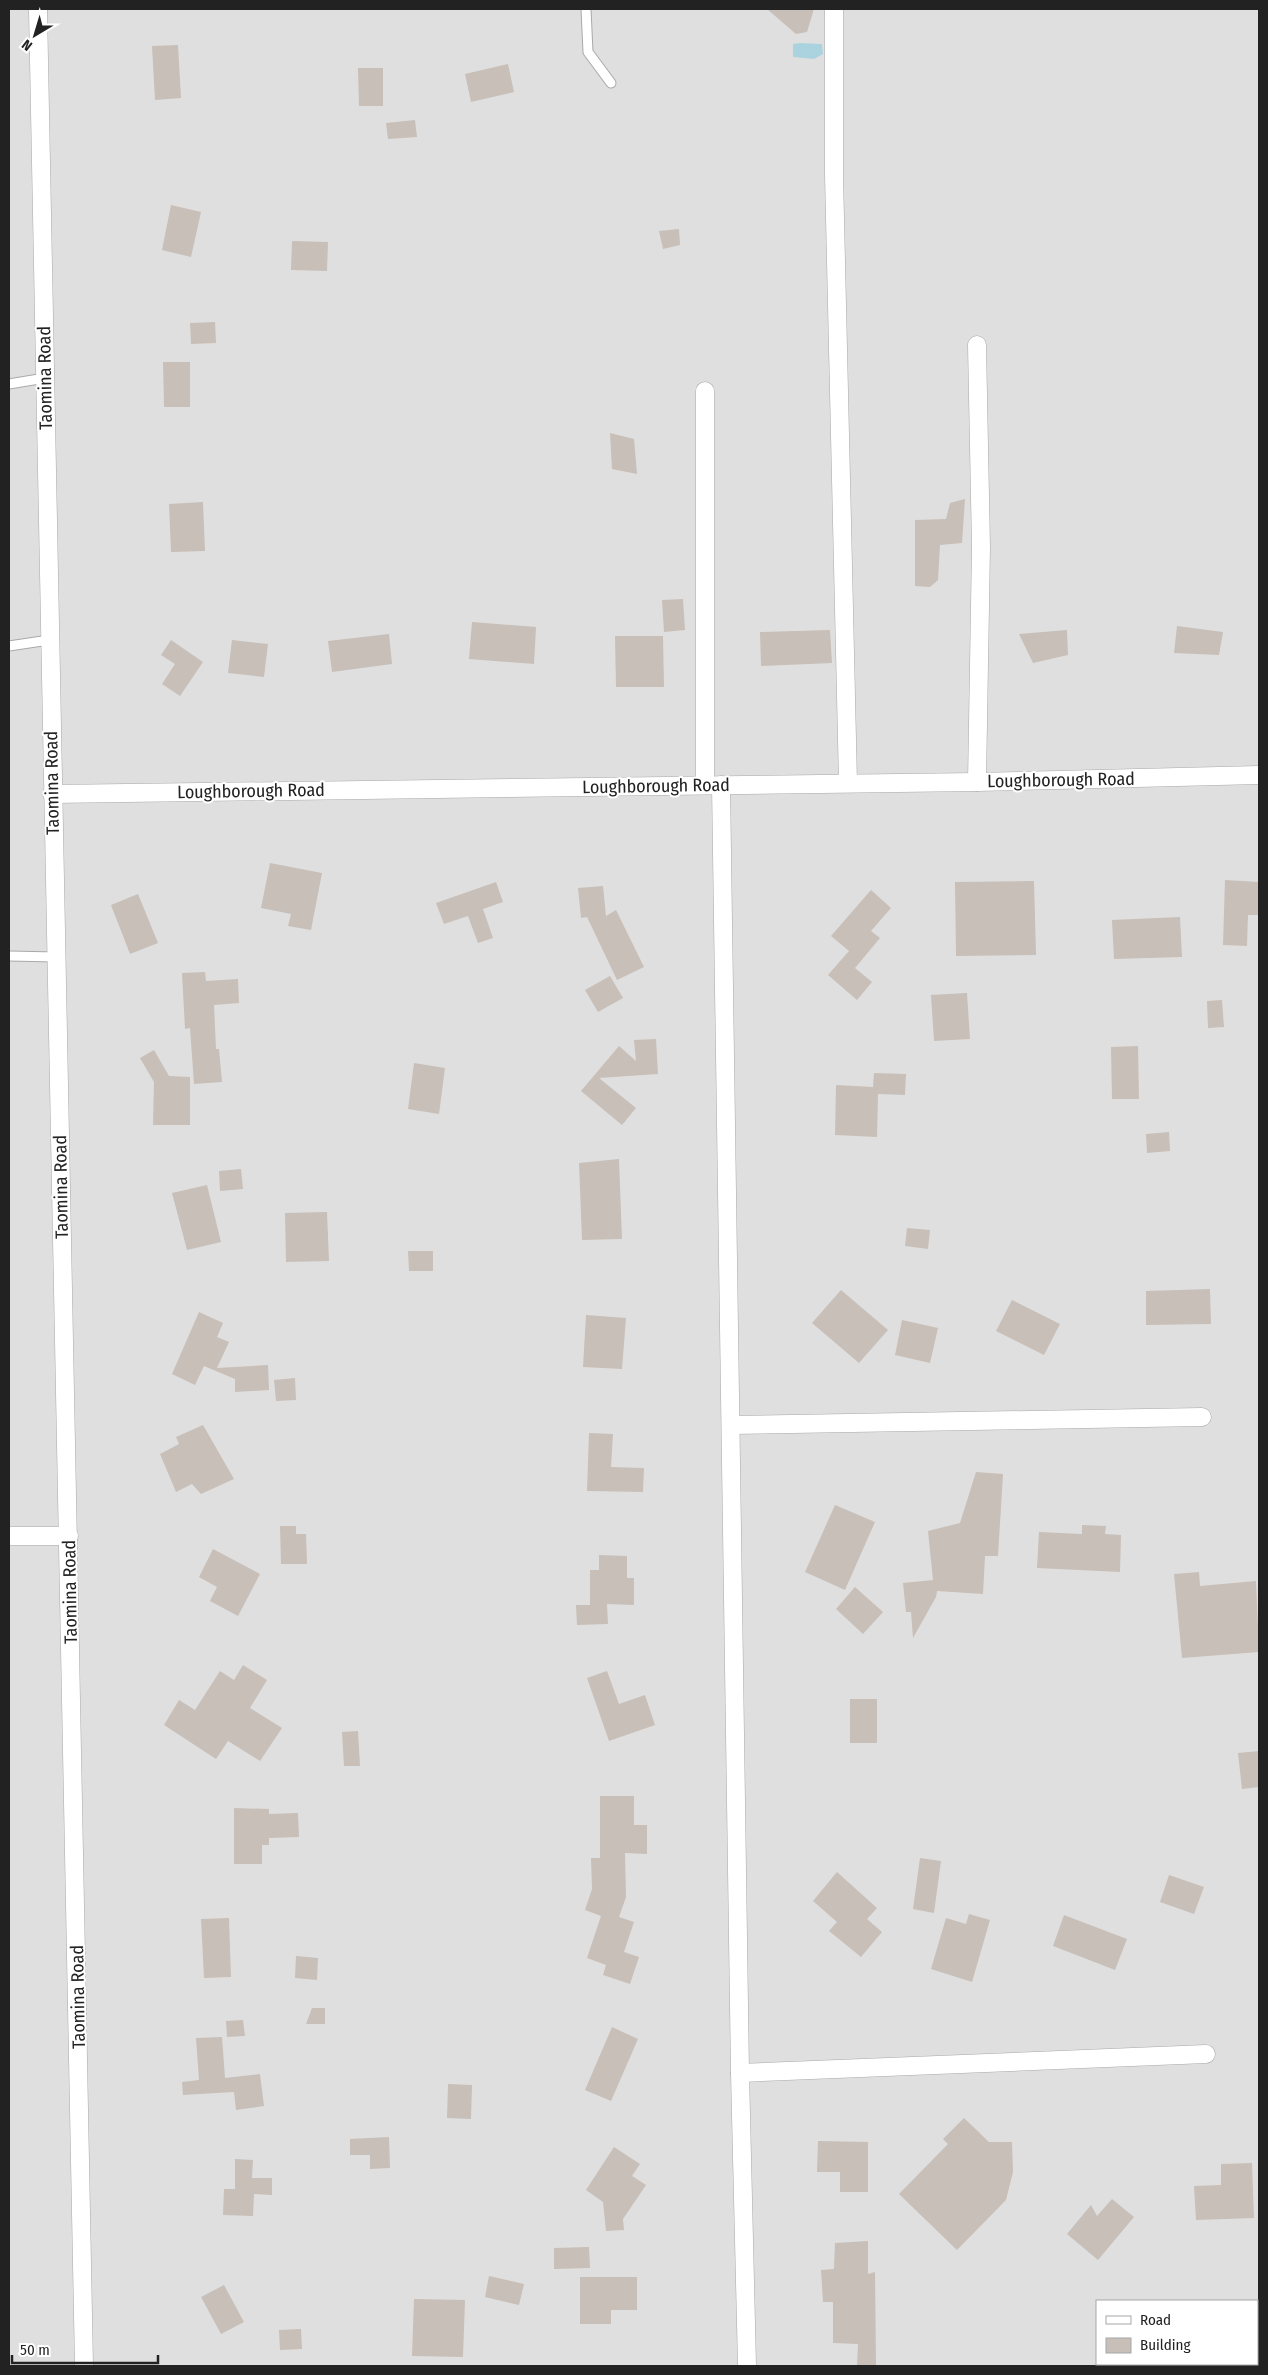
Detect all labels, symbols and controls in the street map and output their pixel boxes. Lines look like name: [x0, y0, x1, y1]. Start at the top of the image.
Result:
north arrow: [10, 10, 60, 60]
text: N: [19, 36, 36, 54]
street label: Taomina Road: [33, 326, 57, 430]
street label: Taomina Road: [40, 731, 64, 835]
street label: Loughborough Road: [987, 768, 1135, 792]
street label: Loughborough Road: [582, 774, 730, 798]
street label: Loughborough Road: [177, 779, 325, 803]
street label: Taomina Road: [49, 1135, 73, 1239]
street label: Taomina Road: [58, 1540, 82, 1644]
street label: Taomina Road: [66, 1945, 90, 2049]
legend: [1096, 2300, 1258, 2365]
text: Road: [1140, 2311, 1171, 2329]
scale bar: [12, 2332, 159, 2364]
text: Building: [1140, 2336, 1191, 2354]
text: 50 m: [20, 2341, 50, 2359]

